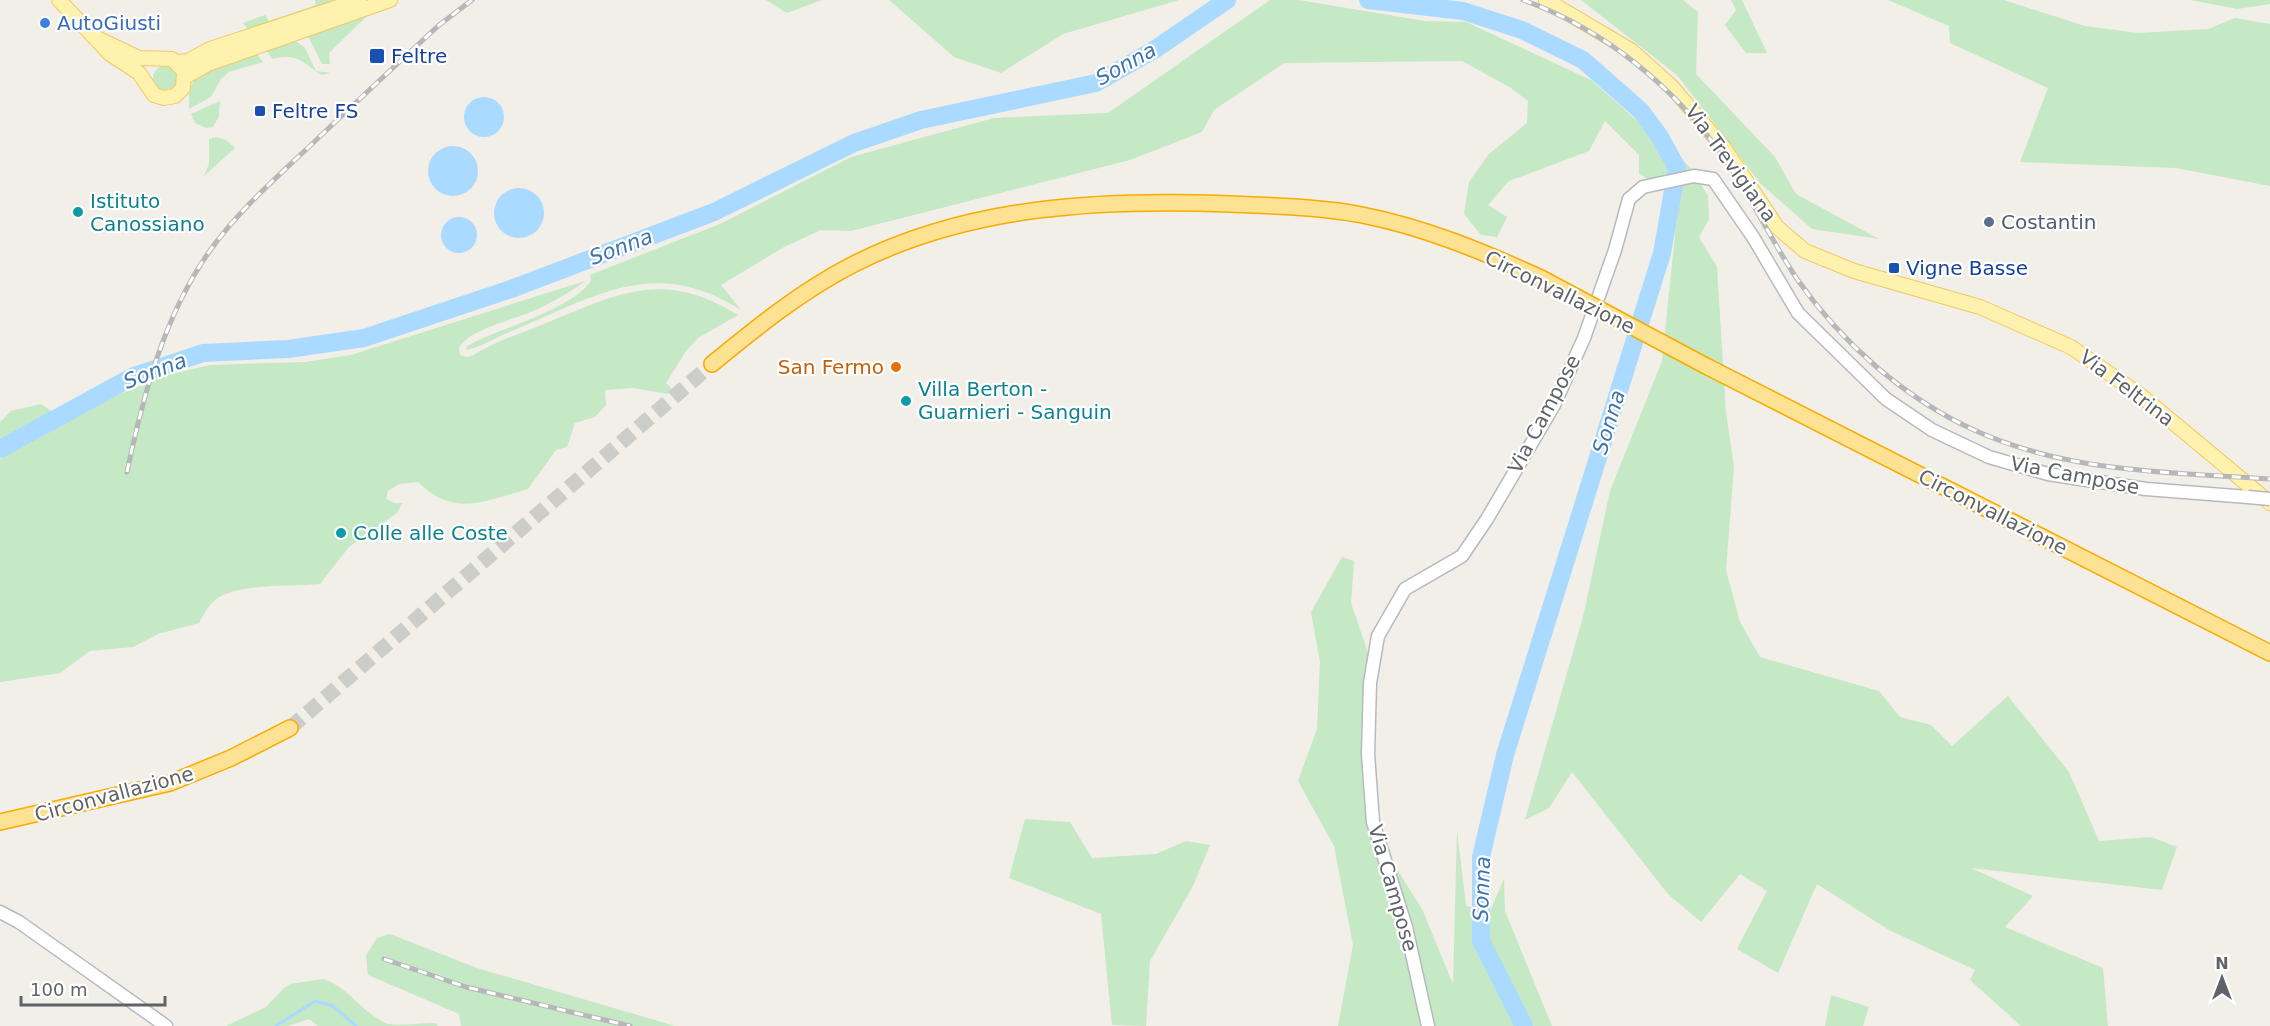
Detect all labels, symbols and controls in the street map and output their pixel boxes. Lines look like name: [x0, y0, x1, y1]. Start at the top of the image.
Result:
place label: AutoGiusti: [57, 11, 161, 35]
marker: AutoGiusti: [38, 16, 52, 30]
water label: Sonna: [1091, 38, 1161, 90]
place label: Feltre: [391, 44, 447, 68]
marker: Feltre: [368, 47, 386, 65]
place label: Feltre FS: [272, 99, 358, 123]
street label: Via Trevigiana: [1680, 99, 1782, 227]
marker: Feltre FS: [253, 104, 267, 118]
place label: Istituto Canossiano: [90, 189, 205, 236]
marker: Istituto Canossiano: [71, 205, 85, 219]
place label: Costantin: [2001, 210, 2096, 234]
marker: Costantin: [1982, 215, 1996, 229]
water label: Sonna: [586, 224, 656, 270]
street label: Circonvallazione: [1481, 245, 1639, 339]
place label: Vigne Basse: [1906, 256, 2028, 280]
marker: Vigne Basse: [1887, 261, 1901, 275]
street label: Via Feltrina: [2075, 345, 2179, 431]
water label: Sonna: [120, 348, 190, 394]
street label: Via Campose: [1503, 351, 1585, 477]
place label: San Fermo: [778, 355, 884, 379]
marker: San Fermo: [889, 360, 903, 374]
place label: Villa Berton - Guarnieri - Sanguin: [918, 377, 1112, 424]
water label: Sonna: [1588, 387, 1630, 457]
marker: Villa Berton - Guarnieri - Sanguin: [899, 394, 913, 408]
street label: Via Campose: [2009, 451, 2141, 499]
street label: Circonvallazione: [1915, 464, 2071, 560]
place label: Colle alle Coste: [353, 521, 508, 545]
marker: Colle alle Coste: [334, 526, 348, 540]
street label: Circonvallazione: [32, 761, 196, 827]
street label: Via Campose: [1363, 822, 1423, 954]
water label: Sonna: [1469, 856, 1495, 922]
north arrow: [2192, 948, 2252, 1008]
text: N: [2215, 954, 2229, 973]
scale bar: [21, 969, 165, 1007]
text: 100 m: [30, 979, 88, 1000]

